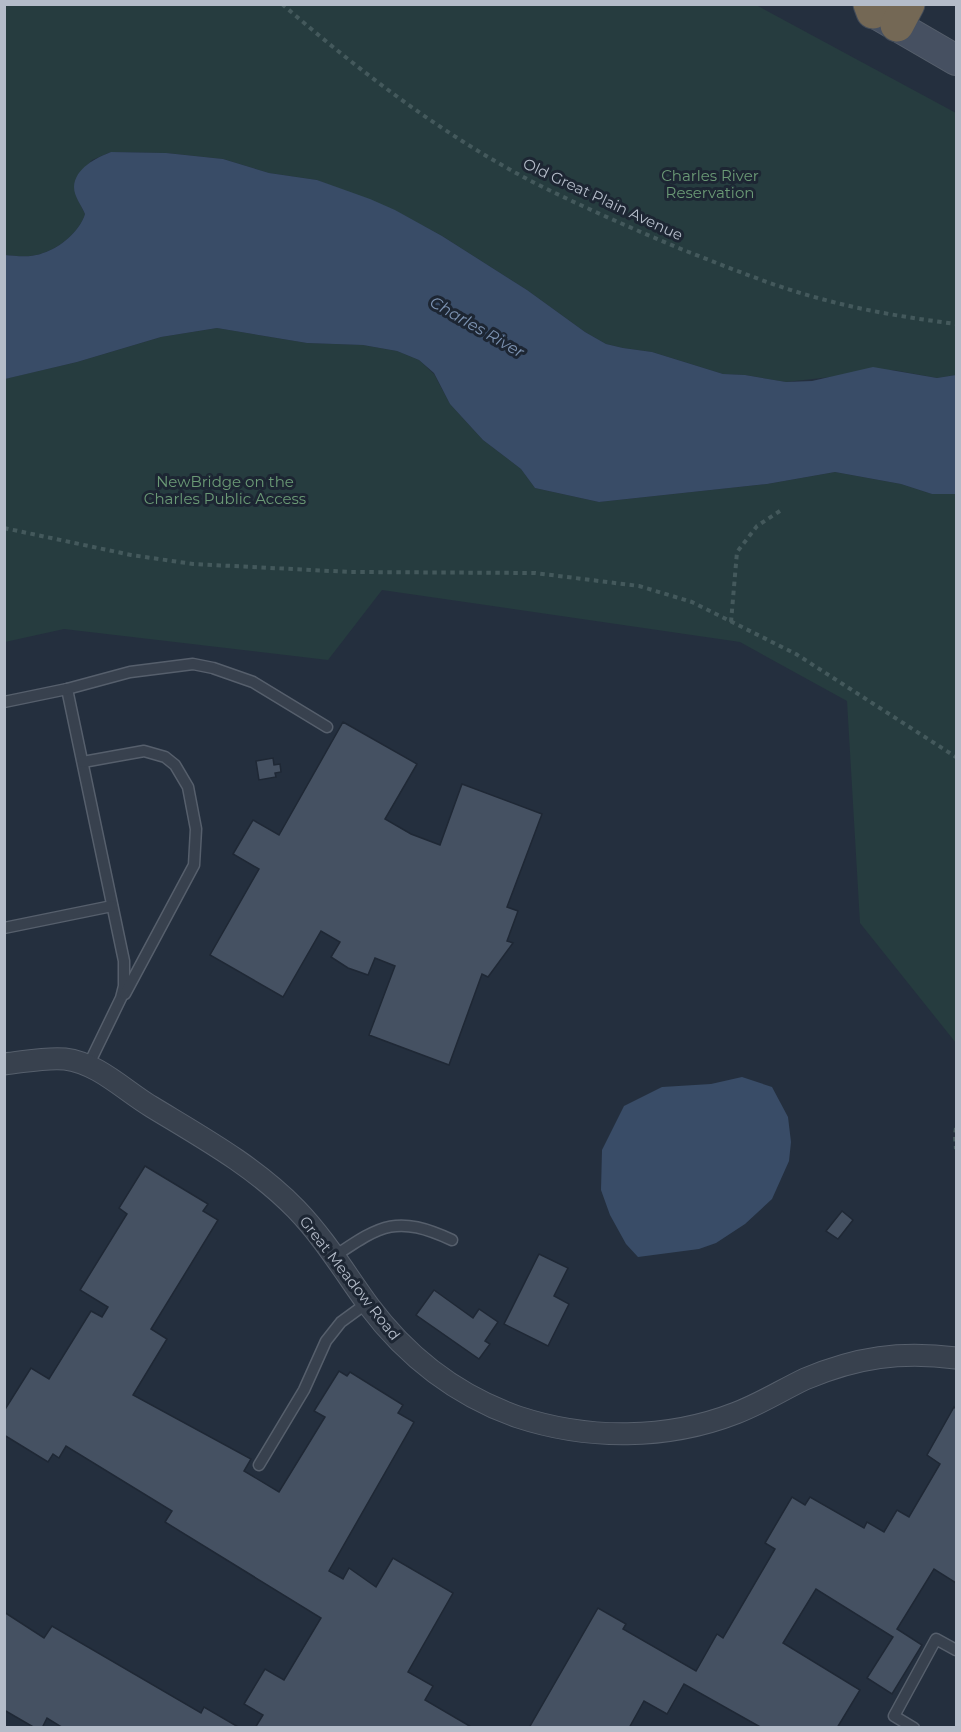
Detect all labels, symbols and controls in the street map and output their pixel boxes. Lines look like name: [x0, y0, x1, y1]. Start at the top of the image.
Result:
street label: Old Great Plain Avenue: [520, 154, 686, 244]
park label: Charles River Reservation: [661, 166, 759, 202]
water label: Charles River: [426, 292, 528, 362]
park label: NewBridge on the Charles Public Access: [144, 472, 306, 508]
street label: Great Meadow Road: [295, 1212, 405, 1344]

